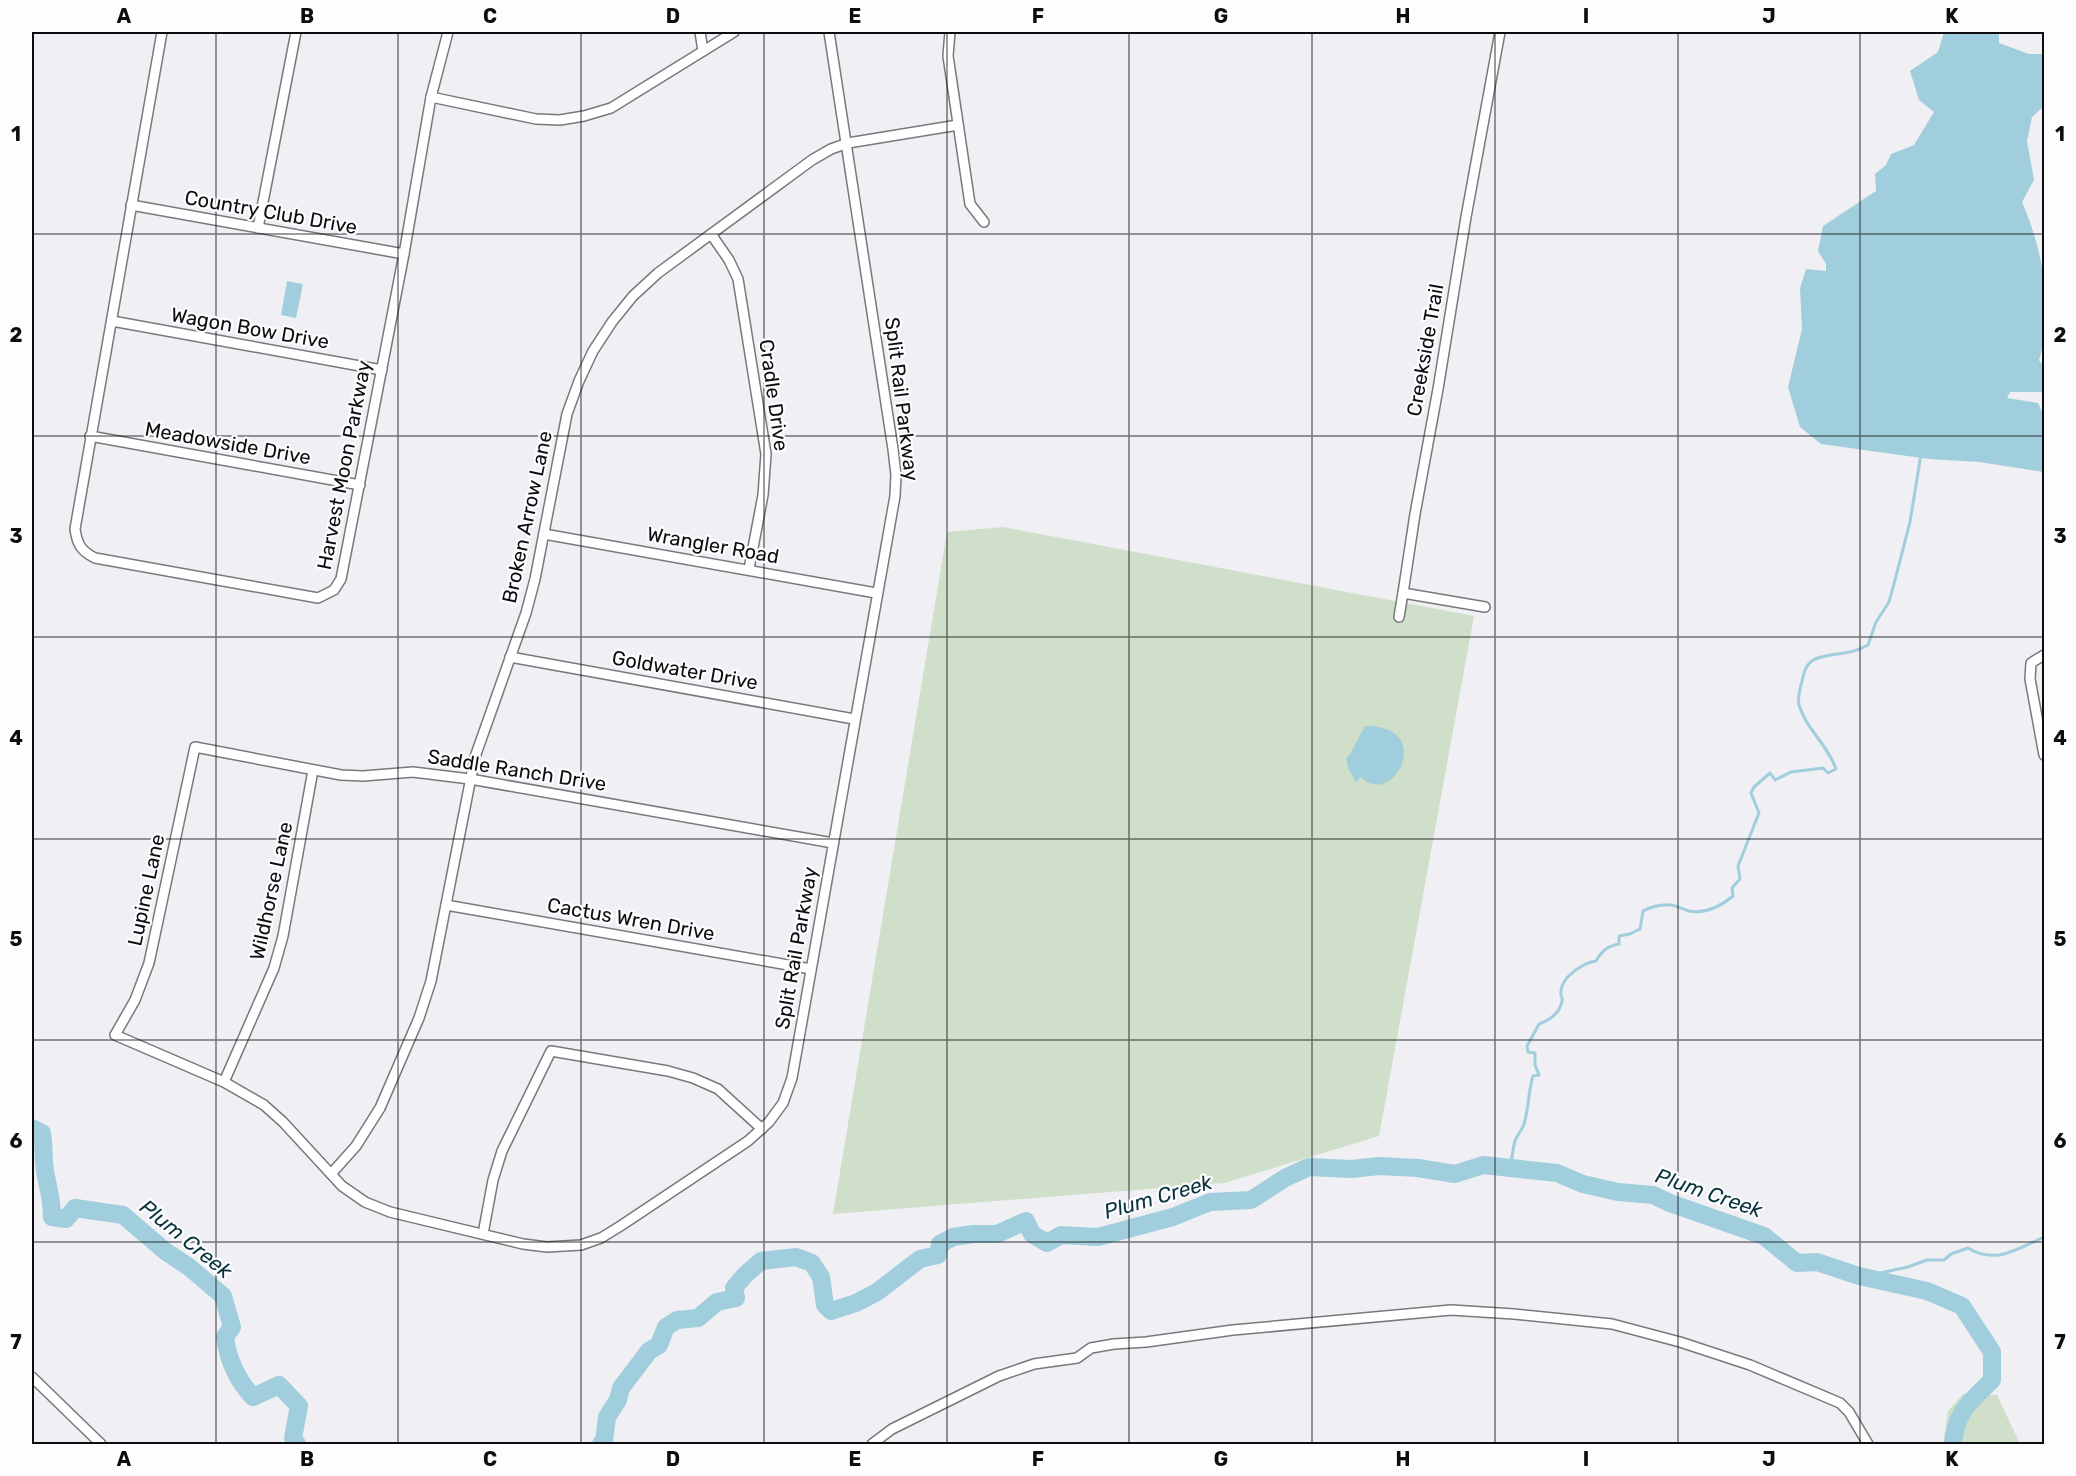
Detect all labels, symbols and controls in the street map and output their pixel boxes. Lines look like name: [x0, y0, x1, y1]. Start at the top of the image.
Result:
text: A: [117, 4, 132, 28]
text: B: [300, 4, 314, 28]
text: C: [483, 4, 497, 28]
text: D: [666, 4, 680, 28]
text: E: [849, 4, 861, 28]
text: F: [1032, 4, 1044, 28]
text: G: [1214, 4, 1228, 28]
text: H: [1396, 4, 1410, 28]
text: I: [1583, 4, 1589, 28]
text: J: [1762, 4, 1776, 28]
text: K: [1945, 4, 1959, 28]
text: 1: [11, 122, 21, 146]
text: 1: [2055, 122, 2065, 146]
street label: Country Club Drive: [183, 185, 359, 239]
street label: Creekside Trail: [1402, 282, 1448, 418]
street label: Wagon Bow Drive: [169, 302, 331, 354]
street label: Split Rail Parkway: [880, 316, 924, 482]
text: 2: [10, 323, 23, 347]
text: 2: [2054, 323, 2067, 347]
street label: Cradle Drive: [754, 337, 794, 453]
street label: Harvest Moon Parkway: [312, 358, 376, 572]
street label: Meadowside Drive: [143, 417, 313, 469]
street label: Broken Arrow Lane: [497, 429, 557, 605]
street label: Wrangler Road: [645, 522, 781, 568]
text: 3: [9, 524, 23, 548]
text: 3: [2053, 524, 2067, 548]
street label: Goldwater Drive: [610, 645, 760, 695]
text: 4: [9, 726, 23, 750]
text: 4: [2053, 726, 2067, 750]
street label: Saddle Ranch Drive: [426, 744, 608, 796]
street label: Wildhorse Lane: [245, 820, 297, 962]
street label: Lupine Lane: [122, 832, 170, 948]
street label: Split Rail Parkway: [770, 865, 822, 1031]
street label: Cactus Wren Drive: [545, 892, 717, 946]
text: 5: [10, 927, 23, 951]
text: 5: [2054, 927, 2067, 951]
text: 6: [9, 1129, 23, 1153]
text: 6: [2053, 1129, 2067, 1153]
water label: Plum Creek: [1652, 1163, 1767, 1223]
water label: Plum Creek: [1101, 1169, 1216, 1224]
water label: Plum Creek: [135, 1194, 238, 1284]
text: 7: [10, 1330, 22, 1354]
text: 7: [2054, 1330, 2066, 1354]
text: A: [117, 1447, 132, 1471]
text: B: [300, 1447, 314, 1471]
text: C: [483, 1447, 497, 1471]
text: D: [666, 1447, 680, 1471]
text: E: [849, 1447, 861, 1471]
text: F: [1032, 1447, 1044, 1471]
text: G: [1214, 1447, 1228, 1471]
text: H: [1396, 1447, 1410, 1471]
text: I: [1583, 1447, 1589, 1471]
text: J: [1762, 1447, 1776, 1471]
text: K: [1945, 1447, 1959, 1471]

